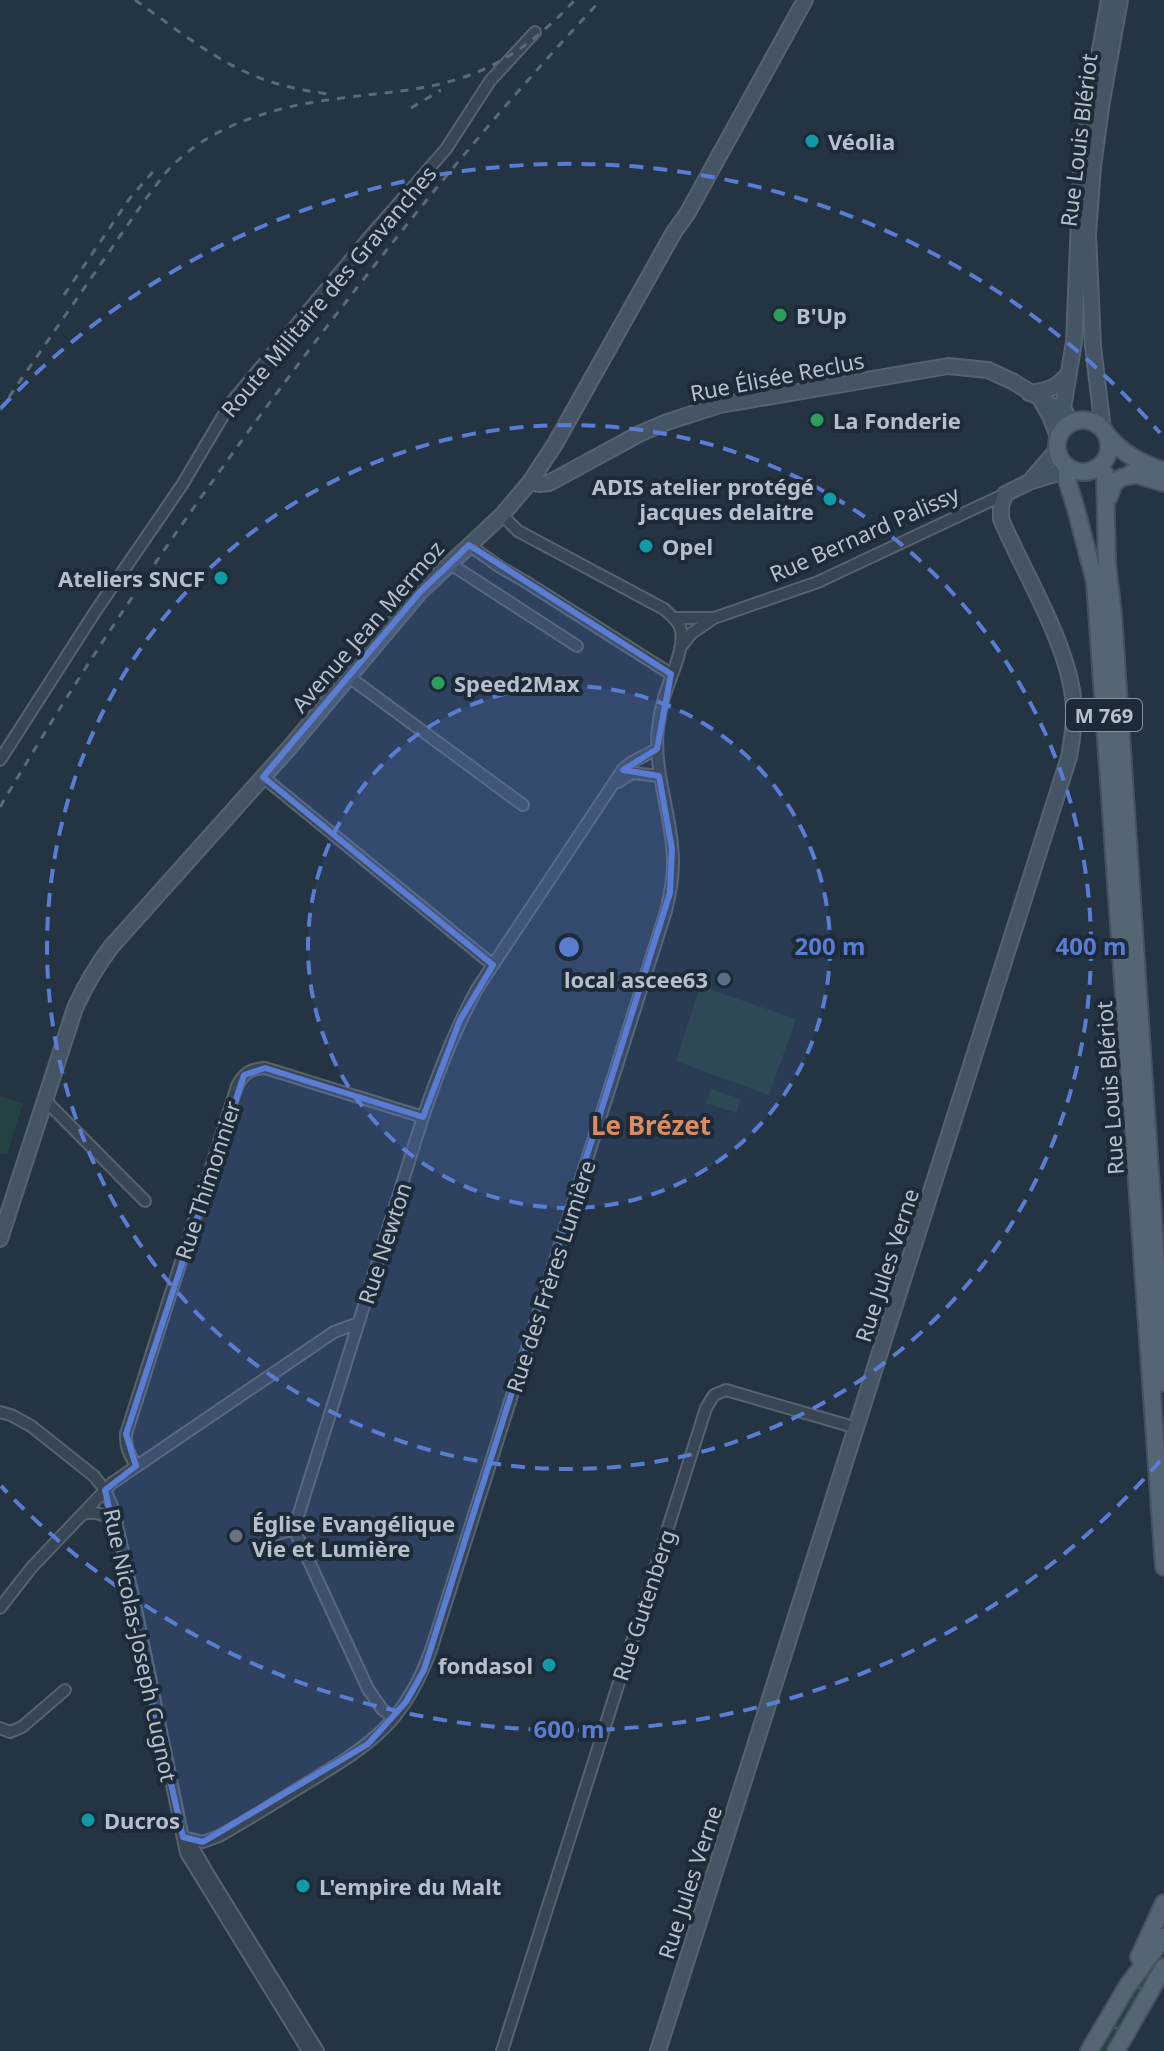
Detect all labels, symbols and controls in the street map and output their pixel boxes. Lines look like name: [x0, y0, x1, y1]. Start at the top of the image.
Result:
street label: Rue Louis Blériot: [1052, 52, 1104, 228]
place label: Véolia: [828, 126, 895, 156]
marker: Véolia: [803, 132, 821, 150]
street label: Route Militaire des Gravanches: [214, 159, 442, 423]
place label: B'Up: [796, 300, 847, 330]
marker: B'Up: [771, 306, 789, 324]
street label: Rue Élisée Reclus: [687, 344, 867, 408]
place label: La Fonderie: [833, 405, 961, 435]
marker: La Fonderie: [808, 411, 826, 429]
place label: ADIS atelier protégé jacques delaitre: [592, 471, 814, 526]
street label: Rue Bernard Palissy: [765, 477, 964, 588]
marker: ADIS atelier protégé jacques delaitre: [821, 490, 839, 508]
place label: Opel: [662, 531, 713, 561]
street label: Avenue Jean Mermoz: [284, 534, 450, 718]
marker: Opel: [637, 537, 655, 555]
place label: Ateliers SNCF: [58, 563, 205, 593]
marker: Ateliers SNCF: [212, 569, 230, 587]
place label: Speed2Max: [454, 668, 580, 698]
marker: Speed2Max: [429, 674, 447, 692]
road number: M 769: [1066, 699, 1142, 731]
text: 200 m: [795, 929, 865, 962]
text: 400 m: [1056, 929, 1126, 962]
centre of rings: [555, 933, 583, 961]
place label: local ascee63: [564, 964, 708, 994]
marker: local ascee63: [715, 970, 733, 988]
street label: Rue Louis Blériot: [1088, 1000, 1130, 1176]
street label: Rue Thimonnier: [167, 1097, 247, 1263]
district label: Le Brézet: [591, 1107, 711, 1143]
street label: Rue des Frères Lumière: [498, 1156, 602, 1396]
street label: Rue Newton: [350, 1178, 418, 1308]
street label: Rue Jules Verne: [847, 1184, 925, 1346]
street label: Rue Nicolas-Joseph Cugnot: [97, 1506, 185, 1784]
place label: Église Evangélique Vie et Lumière: [252, 1508, 455, 1563]
street label: Rue Gutenberg: [604, 1526, 682, 1684]
marker: Église Evangélique Vie et Lumière: [227, 1527, 245, 1545]
place label: fondasol: [438, 1650, 533, 1680]
marker: fondasol: [540, 1656, 558, 1674]
text: 600 m: [534, 1712, 604, 1745]
street label: Rue Jules Verne: [650, 1801, 728, 1963]
place label: Ducros: [104, 1805, 180, 1835]
marker: Ducros: [79, 1811, 97, 1829]
place label: L'empire du Malt: [319, 1871, 501, 1901]
marker: L'empire du Malt: [294, 1877, 312, 1895]

